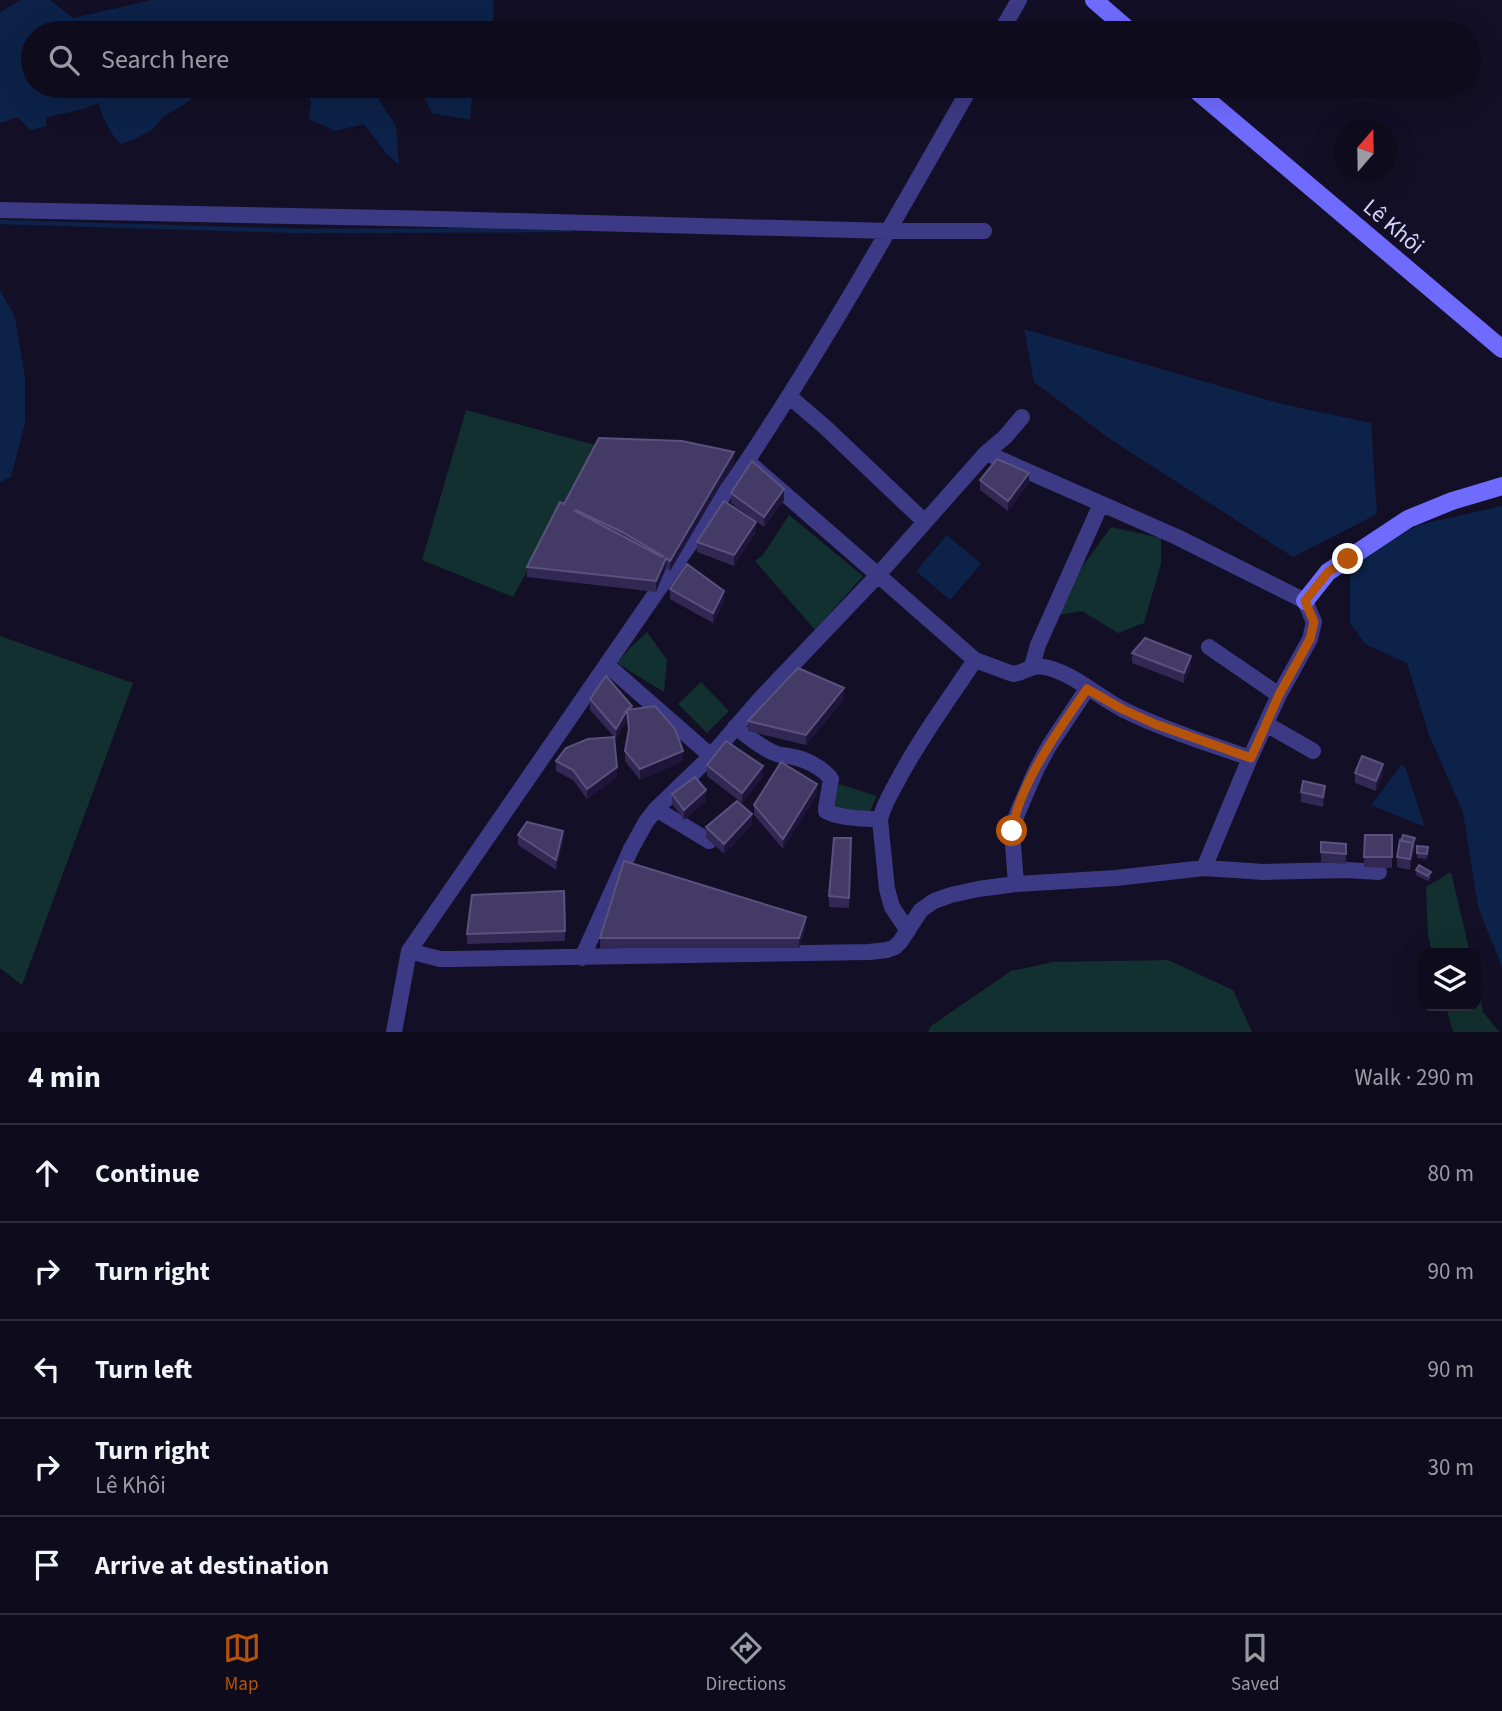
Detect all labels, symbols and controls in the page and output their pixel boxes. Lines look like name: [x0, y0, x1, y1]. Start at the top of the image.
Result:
search box: [21, 21, 1481, 98]
icon: search: [45, 41, 83, 79]
text: Search here: [101, 41, 229, 78]
north arrow: [1334, 119, 1397, 182]
street label: Lê Khôi: [1356, 191, 1431, 262]
route end: [1332, 543, 1363, 574]
route start: [996, 815, 1027, 846]
map controls: [1418, 948, 1481, 1011]
button: layers: [1418, 948, 1481, 1011]
text: 4 min: [28, 1056, 101, 1099]
text: Walk · 290 m: [1355, 1061, 1474, 1094]
icon: ahead: [28, 1154, 66, 1192]
text: Continue: [95, 1155, 200, 1192]
text: 80 m: [1427, 1157, 1474, 1190]
icon: right: [28, 1252, 66, 1290]
text: Turn right: [95, 1253, 210, 1290]
text: 90 m: [1427, 1255, 1474, 1288]
icon: left: [28, 1350, 66, 1388]
text: Turn left: [95, 1351, 192, 1388]
text: 90 m: [1427, 1353, 1474, 1386]
text: Turn right: [95, 1432, 210, 1469]
icon: right: [28, 1448, 66, 1486]
text: 30 m: [1427, 1451, 1474, 1484]
text: Lê Khôi: [95, 1469, 166, 1502]
icon: arrive: [28, 1546, 66, 1584]
text: Arrive at destination: [95, 1547, 329, 1584]
tab: Map: [223, 1629, 261, 1698]
tab: Directions: [706, 1629, 786, 1698]
tab: Saved: [1231, 1629, 1279, 1698]

